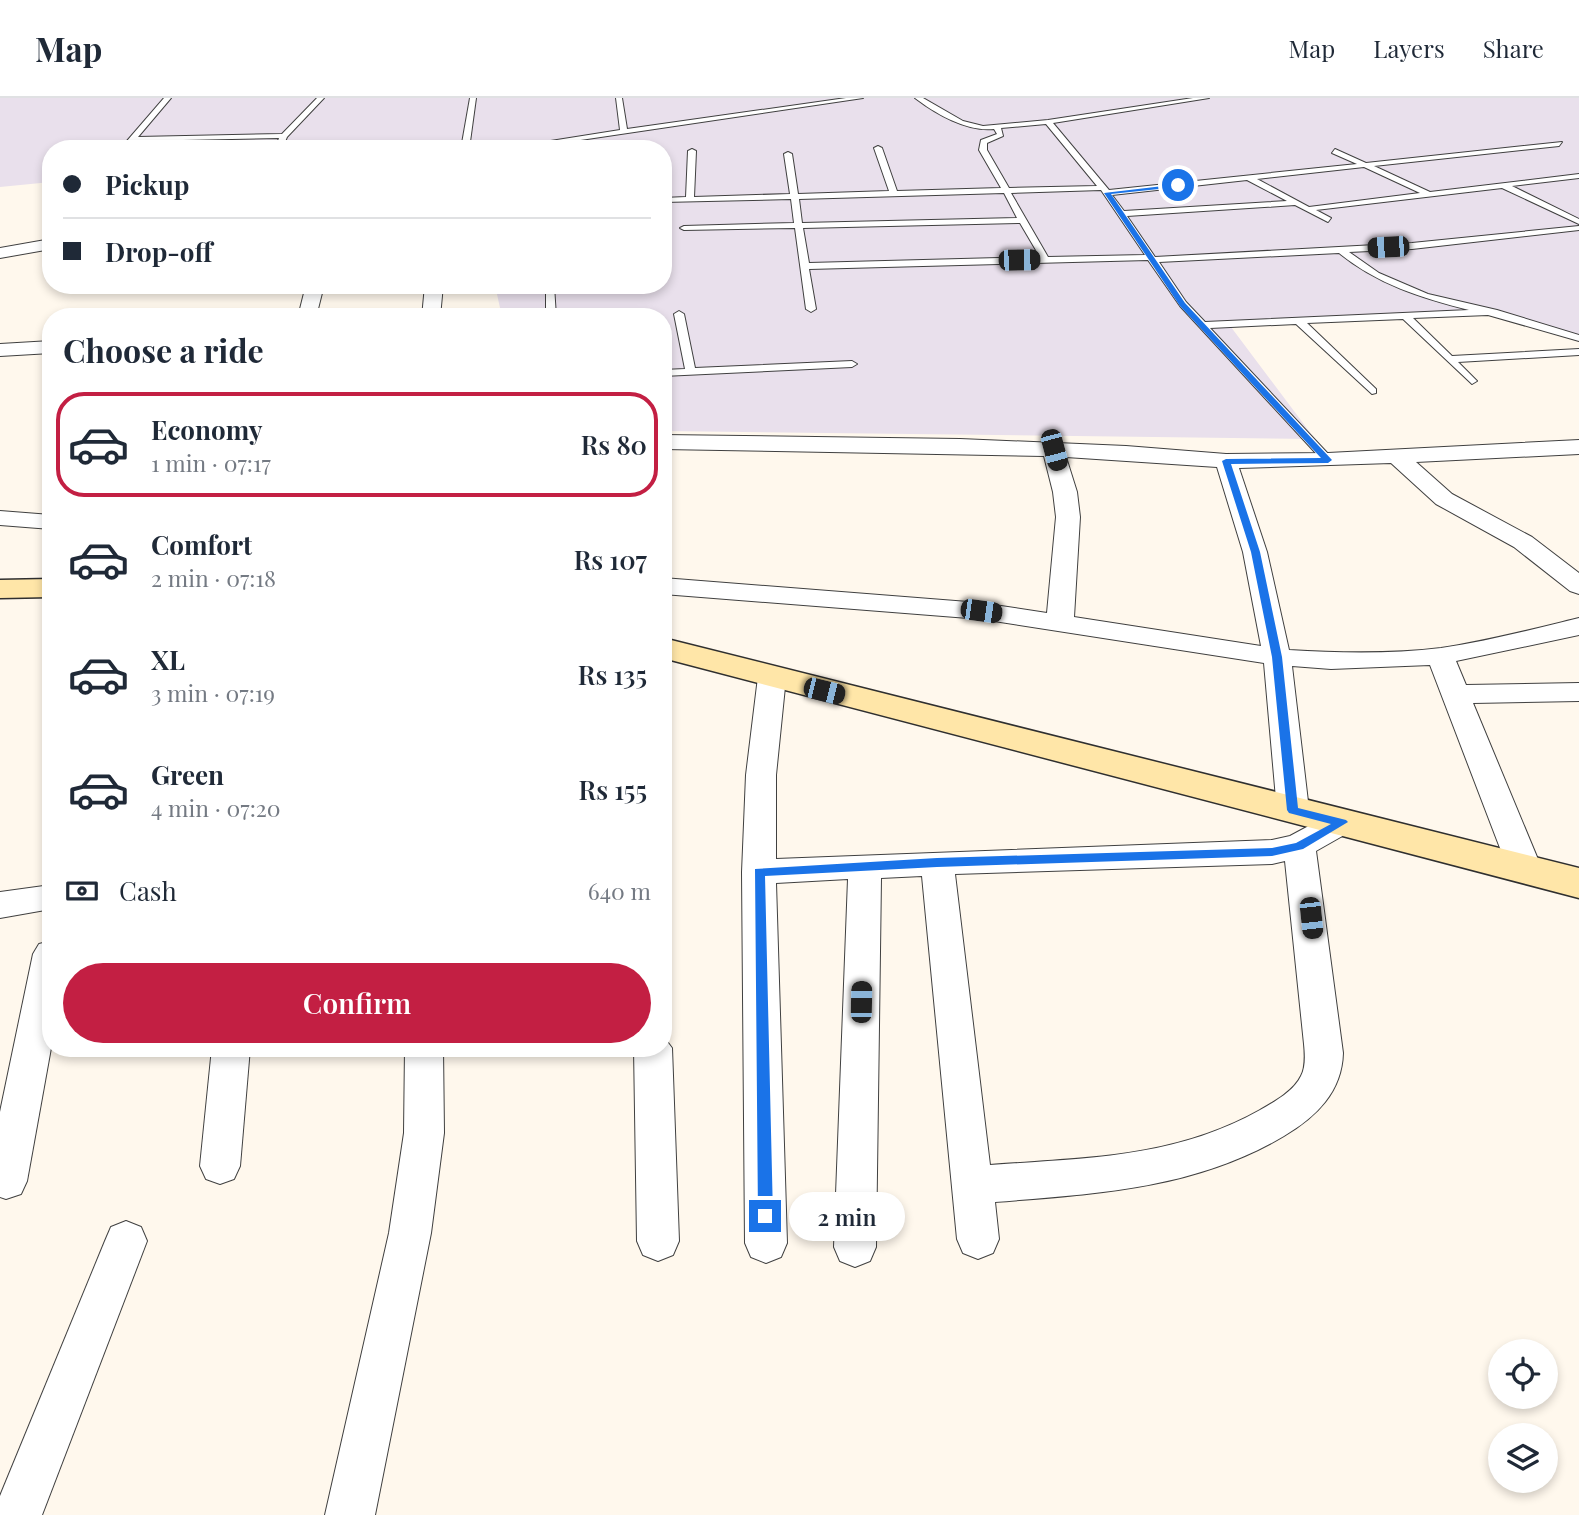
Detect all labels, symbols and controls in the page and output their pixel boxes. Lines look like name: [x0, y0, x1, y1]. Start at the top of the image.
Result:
text: Map: [35, 26, 102, 70]
text: Map: [1289, 32, 1335, 64]
text: Layers: [1373, 32, 1445, 64]
text: Share: [1483, 32, 1544, 64]
text: Pickup: [105, 167, 189, 202]
route start: [1162, 169, 1194, 201]
text: Drop-off: [105, 234, 212, 269]
car: [1367, 235, 1410, 259]
car: [998, 249, 1041, 271]
text: Choose a ride: [63, 328, 264, 371]
text: Economy: [151, 412, 262, 447]
icon: car: [67, 413, 130, 476]
text: Rs 80: [581, 427, 647, 462]
car: [1039, 427, 1070, 473]
text: 1 min · 07:17: [151, 447, 271, 478]
text: Comfort: [151, 527, 252, 562]
icon: car: [67, 528, 130, 591]
text: Rs 107: [574, 542, 647, 577]
text: 2 min · 07:18: [151, 562, 276, 593]
car: [959, 598, 1004, 624]
text: XL: [151, 642, 185, 677]
icon: car: [67, 643, 130, 706]
text: Rs 135: [578, 657, 647, 692]
car: [802, 676, 847, 706]
text: 3 min · 07:19: [151, 677, 275, 708]
text: Green: [151, 757, 224, 792]
icon: car: [67, 758, 130, 821]
text: Rs 155: [579, 772, 647, 807]
text: 4 min · 07:20: [151, 792, 281, 823]
icon: cash: [63, 872, 101, 910]
text: Cash: [119, 873, 177, 908]
text: 640 m: [588, 875, 651, 906]
car: [1299, 896, 1324, 940]
button: Confirm: [63, 963, 651, 1043]
car: [851, 981, 872, 1023]
callout: 2 min: [790, 1192, 905, 1240]
route end: [749, 1200, 781, 1232]
text: 2 min: [818, 1201, 876, 1232]
map controls: [1488, 1339, 1558, 1493]
button: locate: [1488, 1339, 1558, 1409]
button: layers: [1488, 1423, 1558, 1493]

